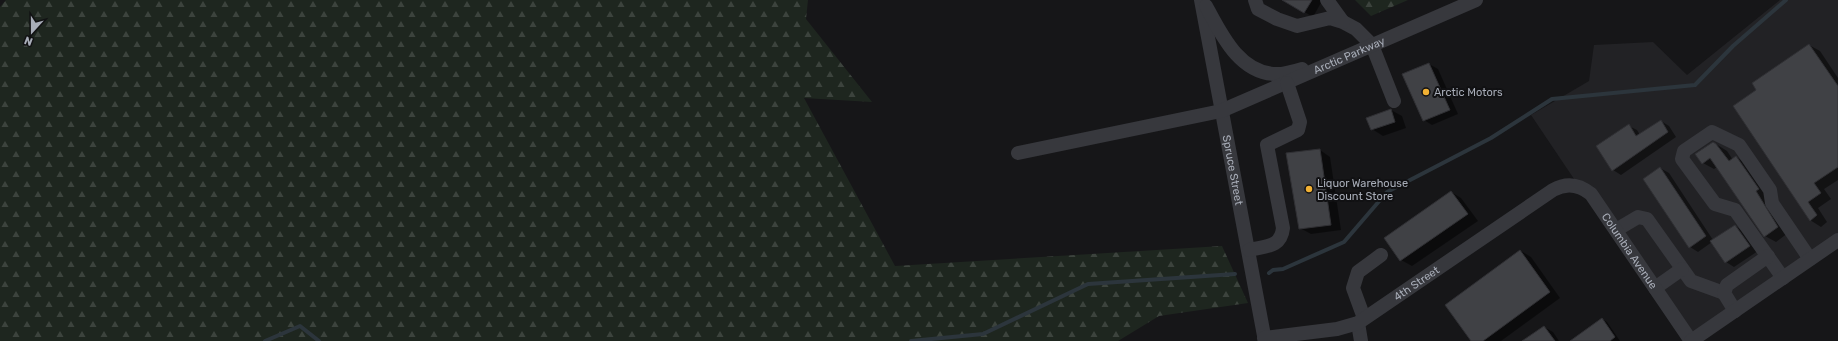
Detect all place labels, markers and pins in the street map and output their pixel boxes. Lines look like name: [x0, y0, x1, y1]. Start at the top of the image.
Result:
place label: Arctic Motors: [1434, 86, 1503, 99]
marker: Arctic Motors: [1421, 87, 1431, 97]
place label: Liquor Warehouse Discount Store: [1317, 177, 1408, 203]
marker: Liquor Warehouse Discount Store: [1304, 184, 1314, 194]

